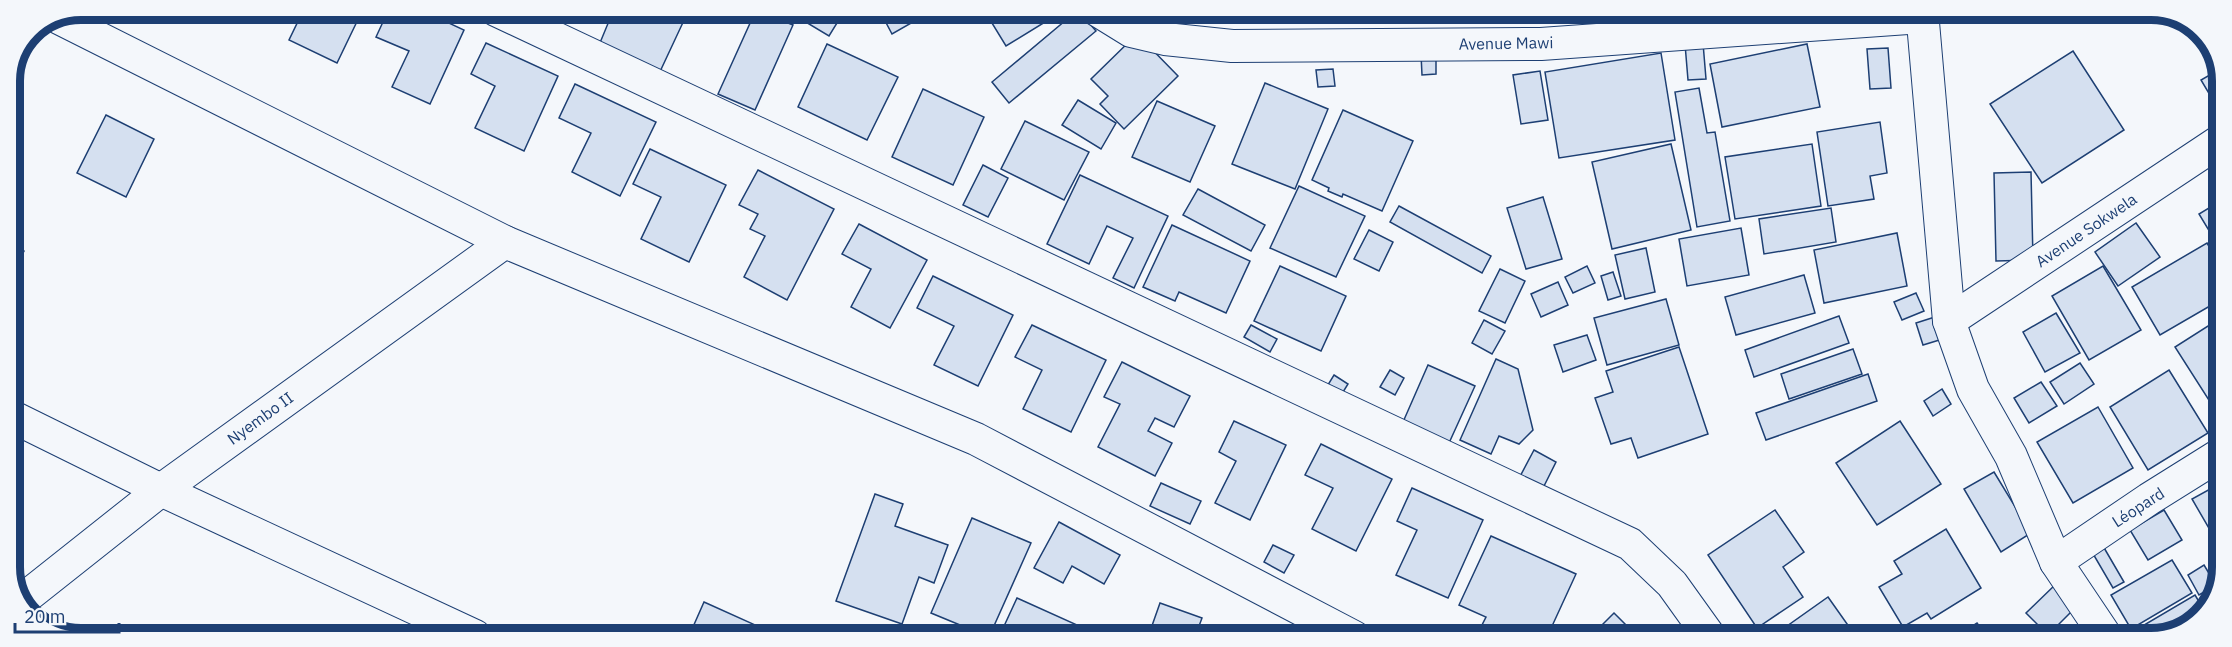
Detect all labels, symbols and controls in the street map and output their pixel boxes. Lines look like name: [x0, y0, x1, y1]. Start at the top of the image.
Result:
street label: Avenue Mawi: [1458, 32, 1554, 54]
street label: Avenue Sokwela: [2032, 189, 2141, 271]
street label: Nyembo II: [223, 387, 297, 449]
street label: Léopard: [2108, 483, 2168, 531]
scale bar: [15, 596, 118, 634]
text: 20 m: [24, 605, 66, 628]

